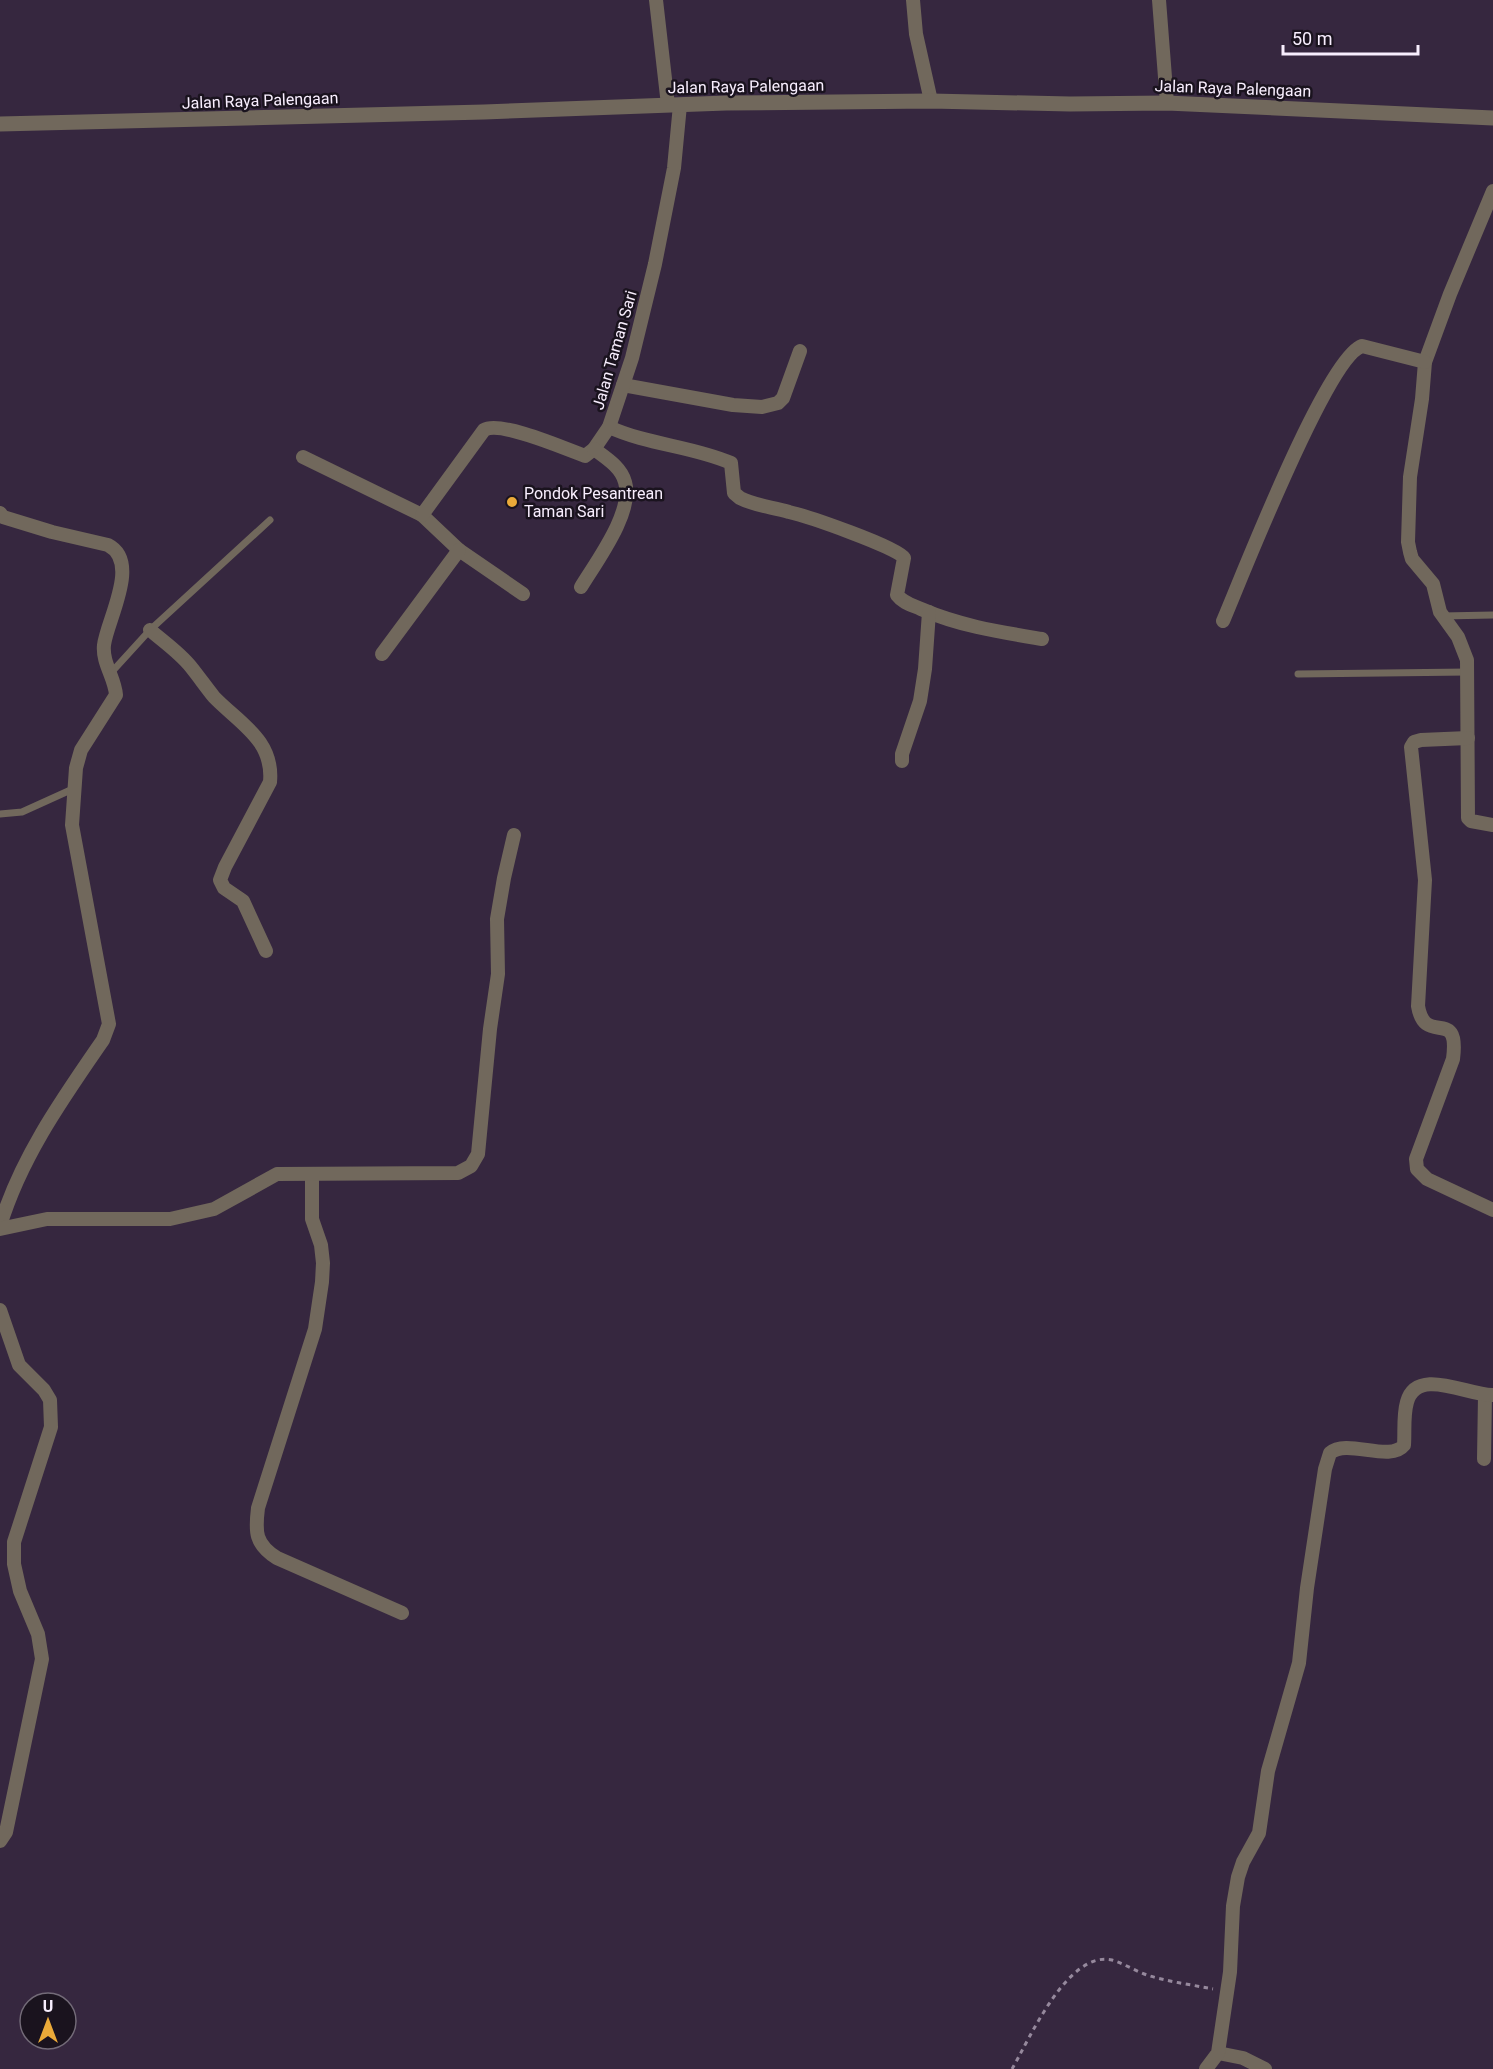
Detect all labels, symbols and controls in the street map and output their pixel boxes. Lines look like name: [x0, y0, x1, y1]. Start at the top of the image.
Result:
scale bar: [1283, 18, 1418, 56]
text: 50 m: [1292, 28, 1332, 49]
street label: Jalan Raya Palengaan: [668, 76, 824, 97]
street label: Jalan Raya Palengaan: [1154, 76, 1312, 101]
street label: Jalan Raya Palengaan: [181, 88, 339, 113]
street label: Jalan Taman Sari: [588, 288, 641, 412]
place label: Pondok Pesantrean Taman Sari: [524, 484, 663, 521]
marker: Pondok Pesantrean Taman Sari: [505, 495, 519, 509]
north arrow: [18, 1991, 78, 2051]
text: U: [43, 1997, 53, 2016]

